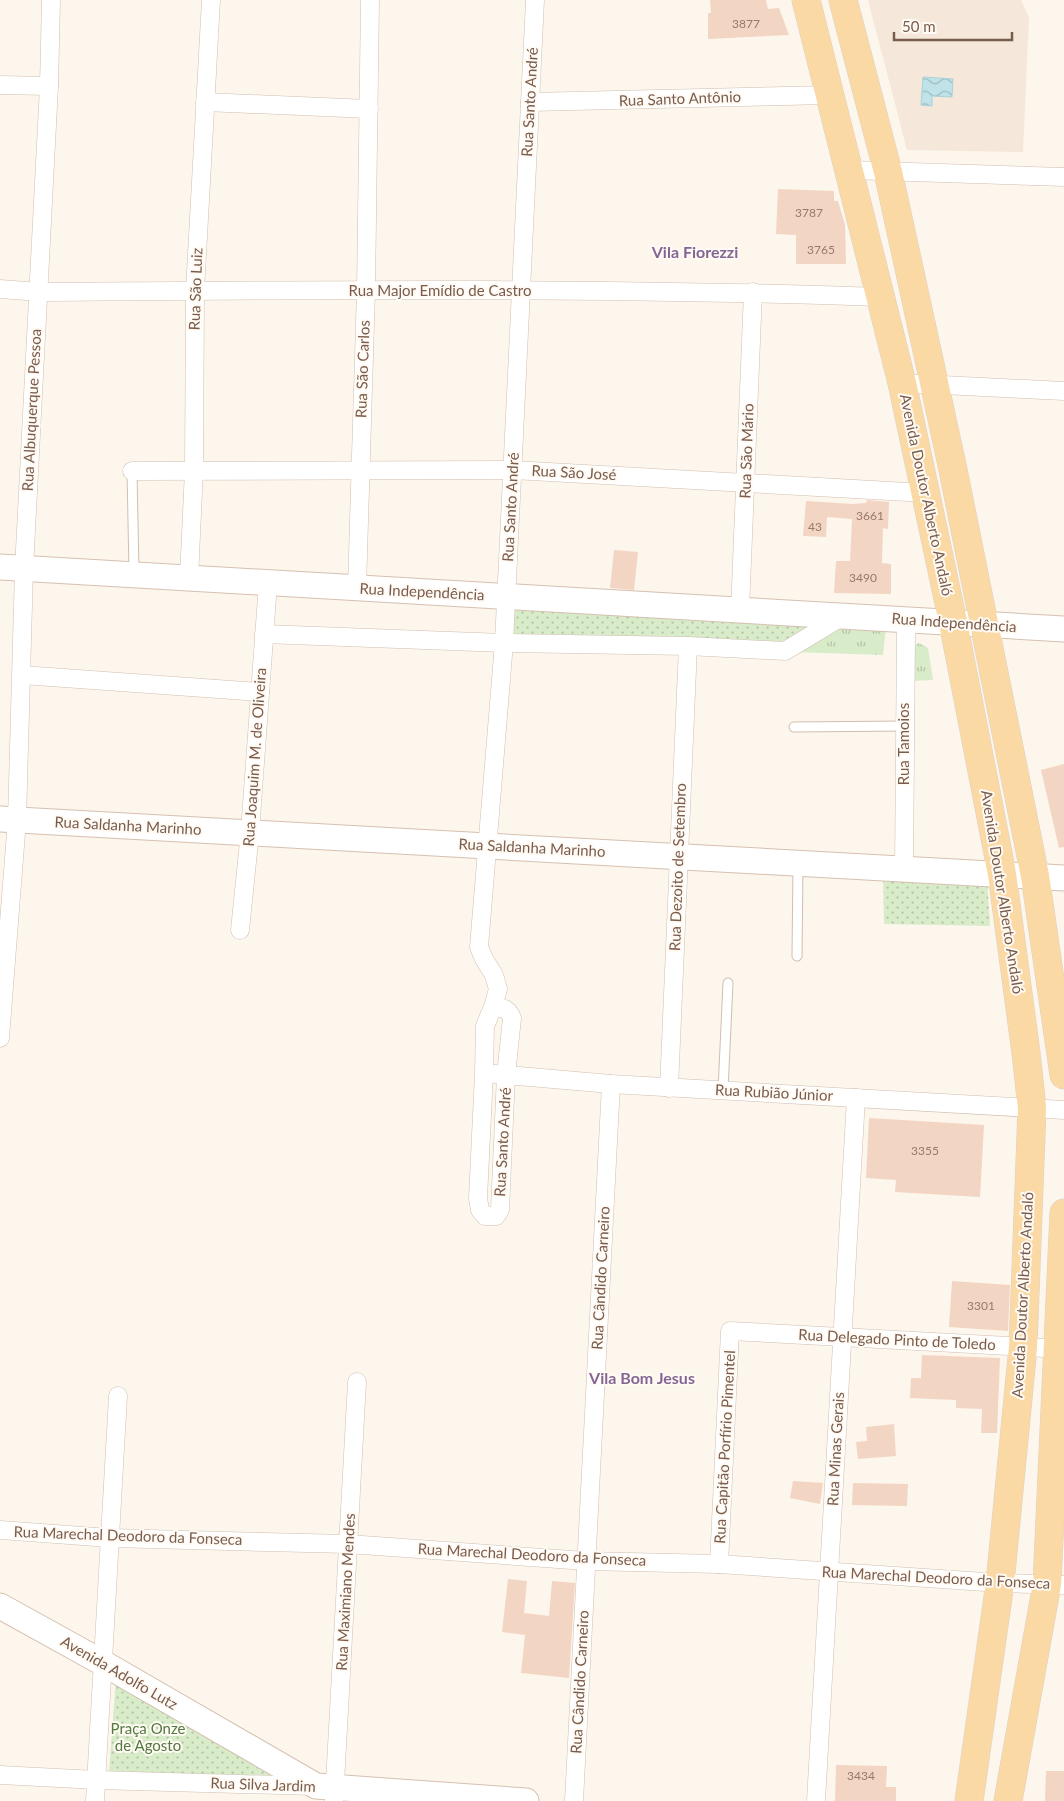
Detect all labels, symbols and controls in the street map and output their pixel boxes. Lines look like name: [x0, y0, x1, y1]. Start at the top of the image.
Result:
scale bar: [894, 10, 1012, 42]
house number: 3877: [732, 16, 760, 31]
text: 50 m: [902, 17, 936, 35]
street label: Rua Santo André: [517, 47, 541, 157]
street label: Rua Santo Antônio: [618, 87, 741, 109]
house number: 3787: [795, 205, 823, 220]
district label: Vila Fiorezzi: [651, 242, 738, 261]
house number: 3765: [807, 242, 835, 257]
street label: Rua São Luiz: [185, 247, 205, 331]
street label: Rua Major Emídio de Castro: [349, 281, 531, 299]
street label: Rua São Carlos: [351, 320, 373, 418]
street label: Rua Albuquerque Pessoa: [18, 328, 44, 492]
street label: Avenida Doutor Alberto Andaló: [897, 392, 957, 598]
street label: Rua São Mário: [735, 403, 757, 499]
street label: Rua Santo André: [498, 452, 522, 562]
street label: Rua São José: [531, 461, 617, 483]
house number: 3661: [856, 508, 884, 523]
house number: 43: [808, 519, 822, 534]
house number: 3490: [849, 570, 877, 585]
street label: Rua Independência: [359, 579, 485, 603]
street label: Rua Independência: [891, 609, 1017, 635]
street label: Rua Joaquim M. de Oliveira: [239, 667, 269, 847]
street label: Rua Tamoios: [894, 703, 912, 785]
street label: Rua Dezoito de Setembro: [665, 783, 689, 951]
street label: Avenida Doutor Alberto Andaló: [978, 789, 1028, 995]
street label: Rua Saldanha Marinho: [54, 812, 202, 838]
street label: Rua Saldanha Marinho: [458, 834, 606, 860]
street label: Rua Rubião Júnior: [715, 1080, 834, 1104]
street label: Rua Santo André: [490, 1087, 514, 1197]
house number: 3355: [911, 1143, 939, 1158]
street label: Avenida Doutor Alberto Andaló: [1008, 1192, 1036, 1398]
street label: Rua Cândido Carneiro: [587, 1206, 613, 1350]
house number: 3301: [967, 1298, 995, 1313]
street label: Rua Delegado Pinto de Toledo: [798, 1325, 996, 1353]
street label: Rua Capitão Porfírio Pimentel: [710, 1350, 738, 1544]
district label: Vila Bom Jesus: [588, 1368, 695, 1387]
street label: Rua Minas Gerais: [823, 1392, 847, 1506]
street label: Rua Maximiano Mendes: [332, 1513, 358, 1671]
street label: Rua Marechal Deodoro da Fonseca: [13, 1522, 243, 1548]
street label: Rua Marechal Deodoro da Fonseca: [417, 1539, 647, 1569]
street label: Rua Marechal Deodoro da Fonseca: [821, 1562, 1051, 1592]
street label: Rua Cândido Carneiro: [566, 1610, 592, 1754]
street label: Avenida Adolfo Lutz: [58, 1631, 181, 1713]
park label: Praça Onze de Agosto: [111, 1719, 186, 1754]
house number: 3434: [847, 1768, 875, 1783]
street label: Rua Silva Jardim: [210, 1773, 316, 1795]

